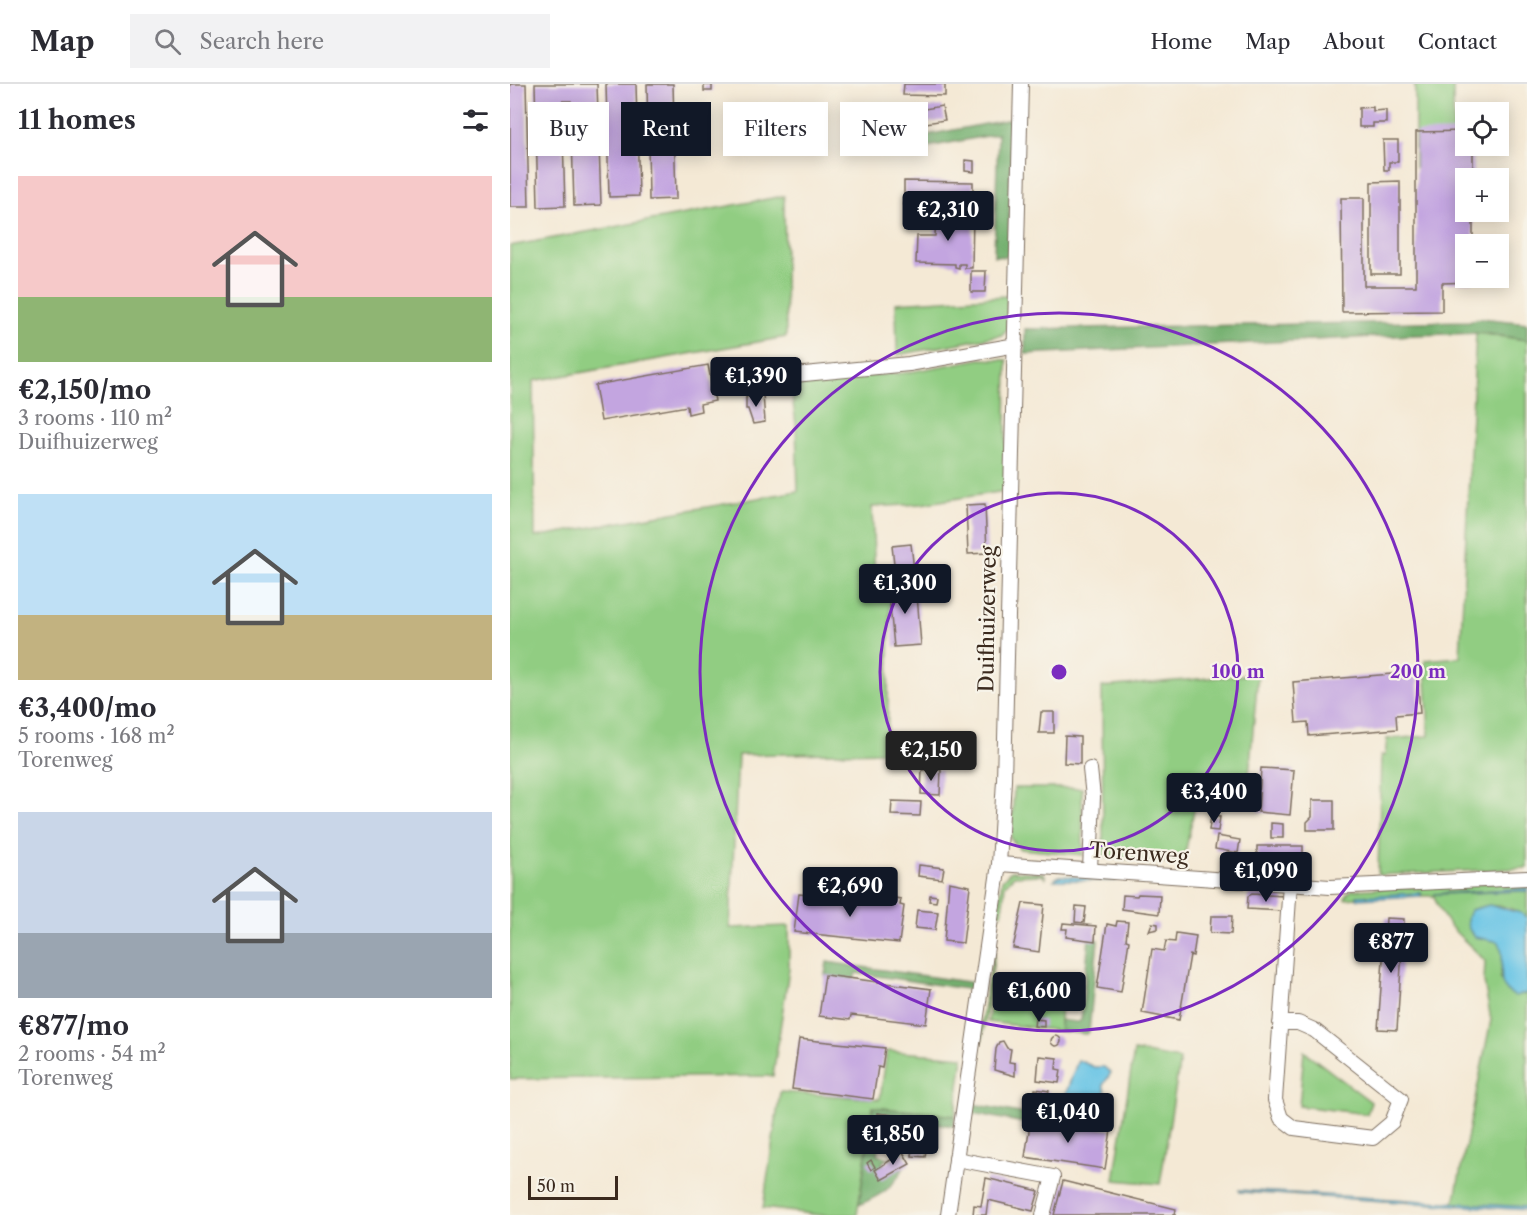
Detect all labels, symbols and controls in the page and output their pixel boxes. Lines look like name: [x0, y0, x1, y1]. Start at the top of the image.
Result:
search box: [130, 14, 550, 68]
text: Map: [30, 24, 94, 58]
icon: search: [151, 25, 184, 58]
text: Search here: [199, 28, 324, 55]
text: Home: [1151, 29, 1212, 54]
text: Map: [1245, 29, 1290, 54]
text: About: [1323, 29, 1385, 54]
text: Contact: [1418, 29, 1497, 54]
chip: Buy: [528, 102, 609, 156]
chip: Rent: [621, 102, 711, 156]
chip: Filters: [723, 102, 828, 156]
chip: New: [840, 102, 928, 156]
map controls: [1455, 102, 1509, 288]
button: locate: [1455, 102, 1509, 156]
text: 11 homes: [18, 104, 136, 136]
icon: filters: [459, 104, 492, 137]
button: +: [1455, 168, 1509, 222]
pin: €2,310: [899, 191, 997, 242]
text: €2,310: [917, 198, 979, 222]
icon: home: [201, 215, 309, 323]
button: −: [1455, 234, 1509, 288]
pin: €1,390: [707, 357, 805, 408]
text: €1,390: [724, 364, 788, 388]
text: €2,150/mo: [18, 374, 151, 406]
text: 3 rooms · 110 m²: [18, 406, 172, 430]
text: Duifhuizerweg: [18, 430, 158, 454]
icon: home: [201, 533, 309, 641]
street label: Duifhuizerweg: [973, 544, 1001, 693]
pin: €1,300: [856, 564, 954, 615]
text: €1,300: [873, 571, 937, 595]
text: 100 m: [1211, 661, 1265, 683]
text: 200 m: [1390, 661, 1446, 683]
centre of rings: [1049, 662, 1069, 682]
text: €3,400/mo: [18, 692, 157, 724]
text: 5 rooms · 168 m²: [18, 724, 175, 748]
pin: €2,150: [882, 731, 980, 782]
text: €2,150: [900, 738, 962, 762]
text: Torenweg: [18, 748, 112, 772]
pin: €3,400: [1165, 773, 1263, 824]
text: €3,400: [1181, 780, 1247, 804]
street label: Torenweg: [1089, 837, 1190, 869]
icon: home: [201, 851, 309, 959]
pin: €1,090: [1217, 852, 1315, 903]
text: €1,090: [1234, 859, 1298, 883]
pin: €2,690: [801, 867, 899, 918]
text: €2,690: [817, 874, 883, 898]
pin: €877: [1355, 923, 1427, 974]
text: €877: [1368, 930, 1414, 954]
pin: €1,600: [990, 972, 1088, 1023]
text: €1,600: [1007, 979, 1071, 1003]
text: €877/mo: [18, 1010, 129, 1042]
text: 2 rooms · 54 m²: [18, 1042, 166, 1066]
text: Torenweg: [18, 1066, 112, 1090]
pin: €1,040: [1019, 1093, 1117, 1144]
text: €1,040: [1036, 1100, 1100, 1124]
pin: €1,850: [844, 1115, 942, 1166]
text: €1,850: [861, 1122, 925, 1146]
scale bar: [528, 1173, 618, 1200]
text: 50 m: [537, 1176, 575, 1196]

